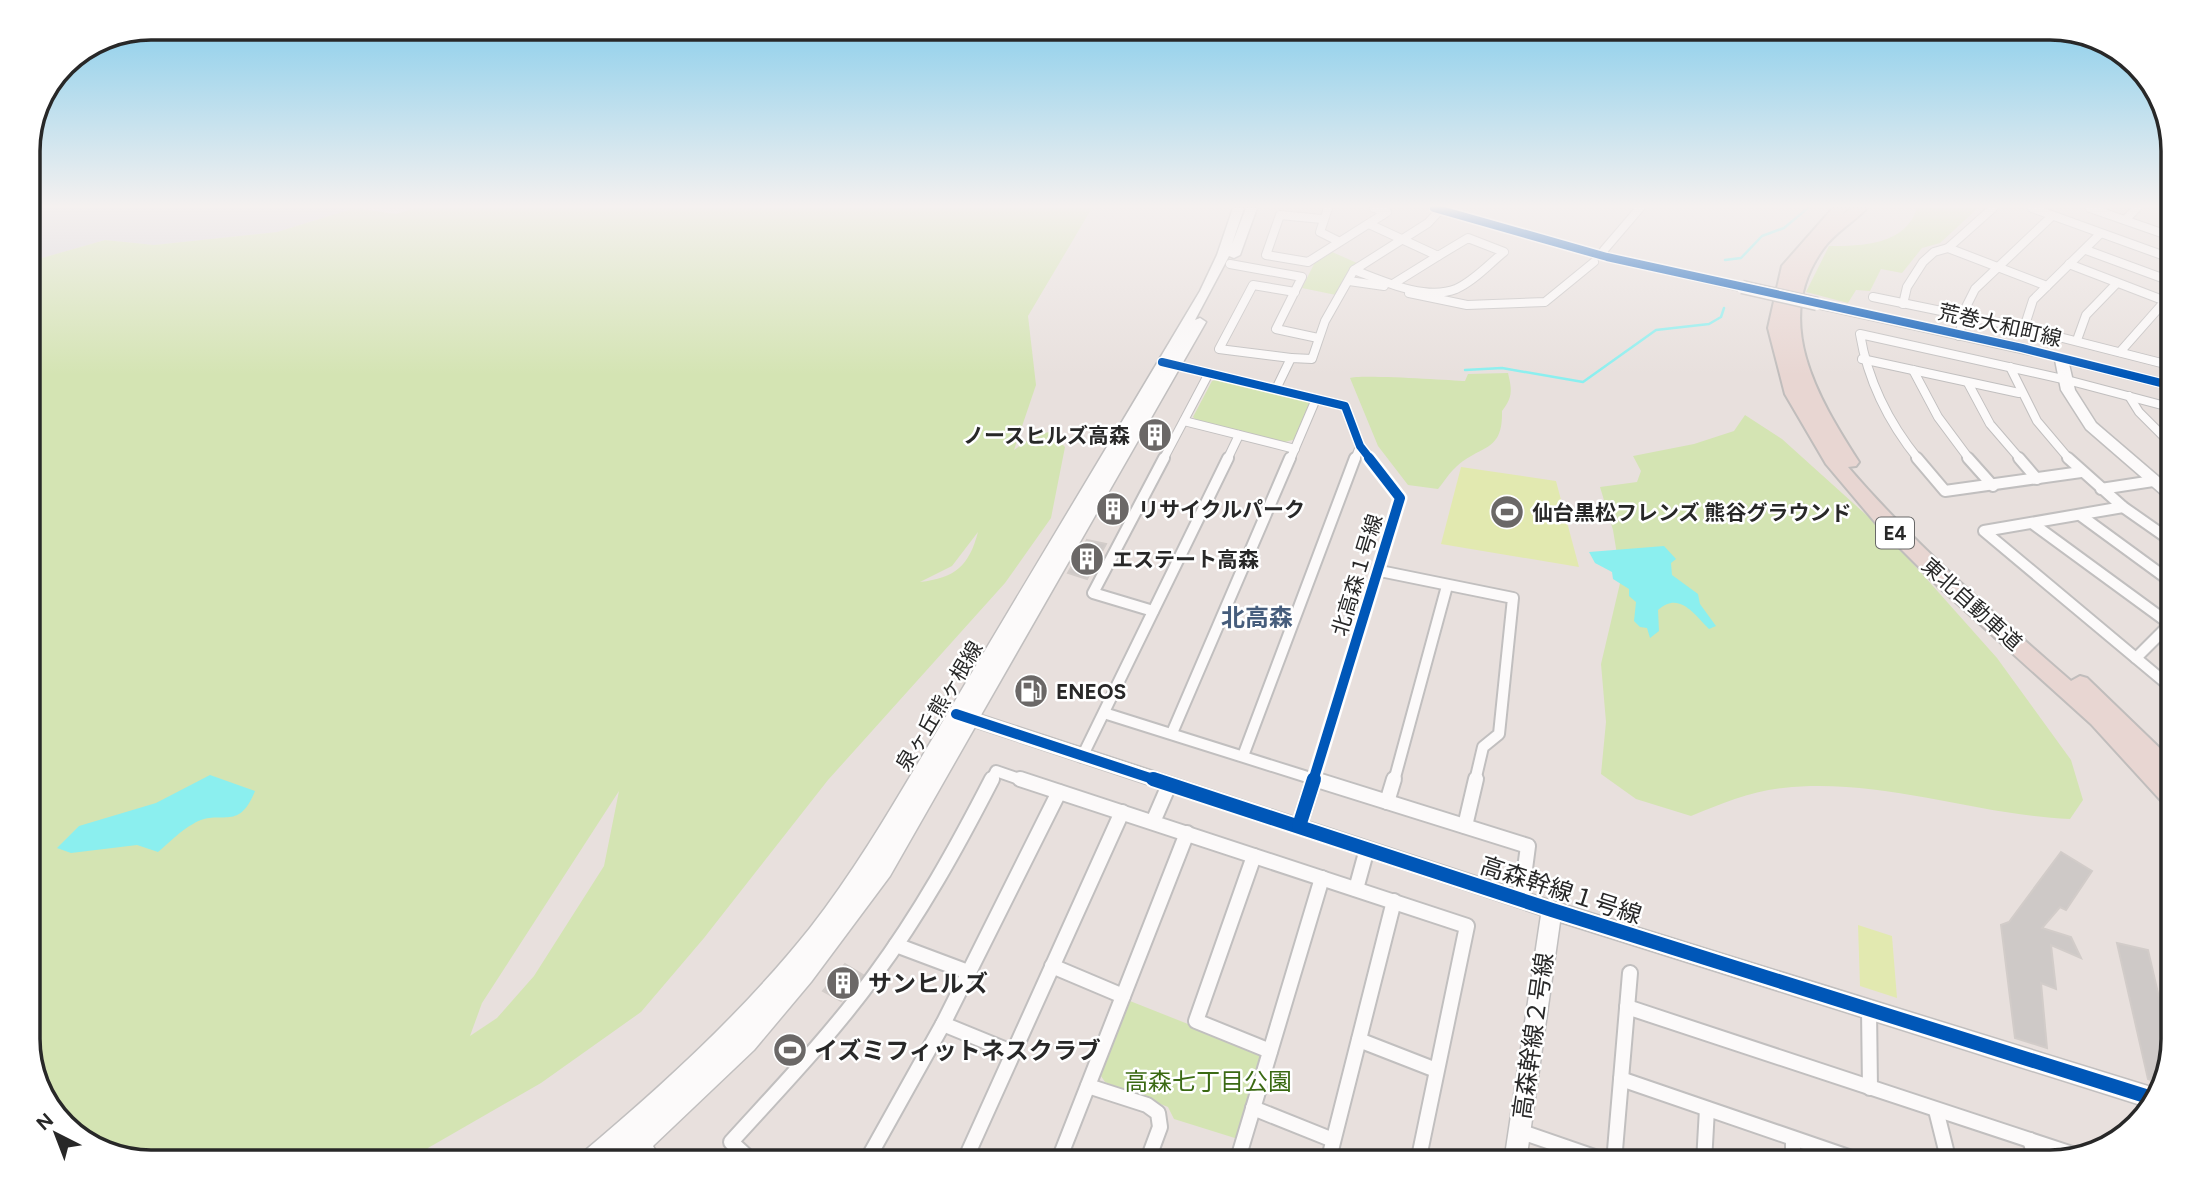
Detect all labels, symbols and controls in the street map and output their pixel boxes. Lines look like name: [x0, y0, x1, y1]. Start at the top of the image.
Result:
street label: 荒巻大和町線: [1936, 299, 2064, 351]
building icon: ノースヒルズ高森: [1136, 416, 1174, 454]
place label: ノースヒルズ高森: [963, 423, 1130, 448]
building icon: リサイクルパーク: [1094, 490, 1132, 528]
sports icon: 仙台黒松フレンズ 熊谷グラウンド: [1488, 493, 1526, 531]
place label: リサイクルパーク: [1138, 497, 1305, 522]
place label: 仙台黒松フレンズ 熊谷グラウンド: [1532, 500, 1852, 525]
street label: 北高森１号線: [1327, 511, 1387, 639]
road number: E4: [1876, 518, 1914, 548]
building icon: エステート高森: [1068, 540, 1106, 578]
place label: エステート高森: [1112, 547, 1259, 572]
street label: 東北自動車道: [1917, 553, 2027, 655]
district label: 北高森: [1221, 603, 1293, 632]
street label: 泉ヶ丘熊ヶ根線: [890, 637, 988, 775]
fuel station icon: ENEOS: [1012, 672, 1050, 710]
place label: ENEOS: [1056, 679, 1126, 704]
street label: 高森幹線１号線: [1477, 850, 1645, 930]
street label: 高森幹線２号線: [1507, 951, 1559, 1121]
building icon: サンヒルズ: [824, 964, 862, 1002]
place label: サンヒルズ: [868, 969, 988, 998]
sports icon: イズミフィットネスクラブ: [771, 1031, 809, 1069]
place label: イズミフィットネスクラブ: [814, 1036, 1101, 1065]
park label: 高森七丁目公園: [1124, 1067, 1292, 1096]
north arrow: [21, 1099, 91, 1169]
text: N: [32, 1108, 58, 1135]

